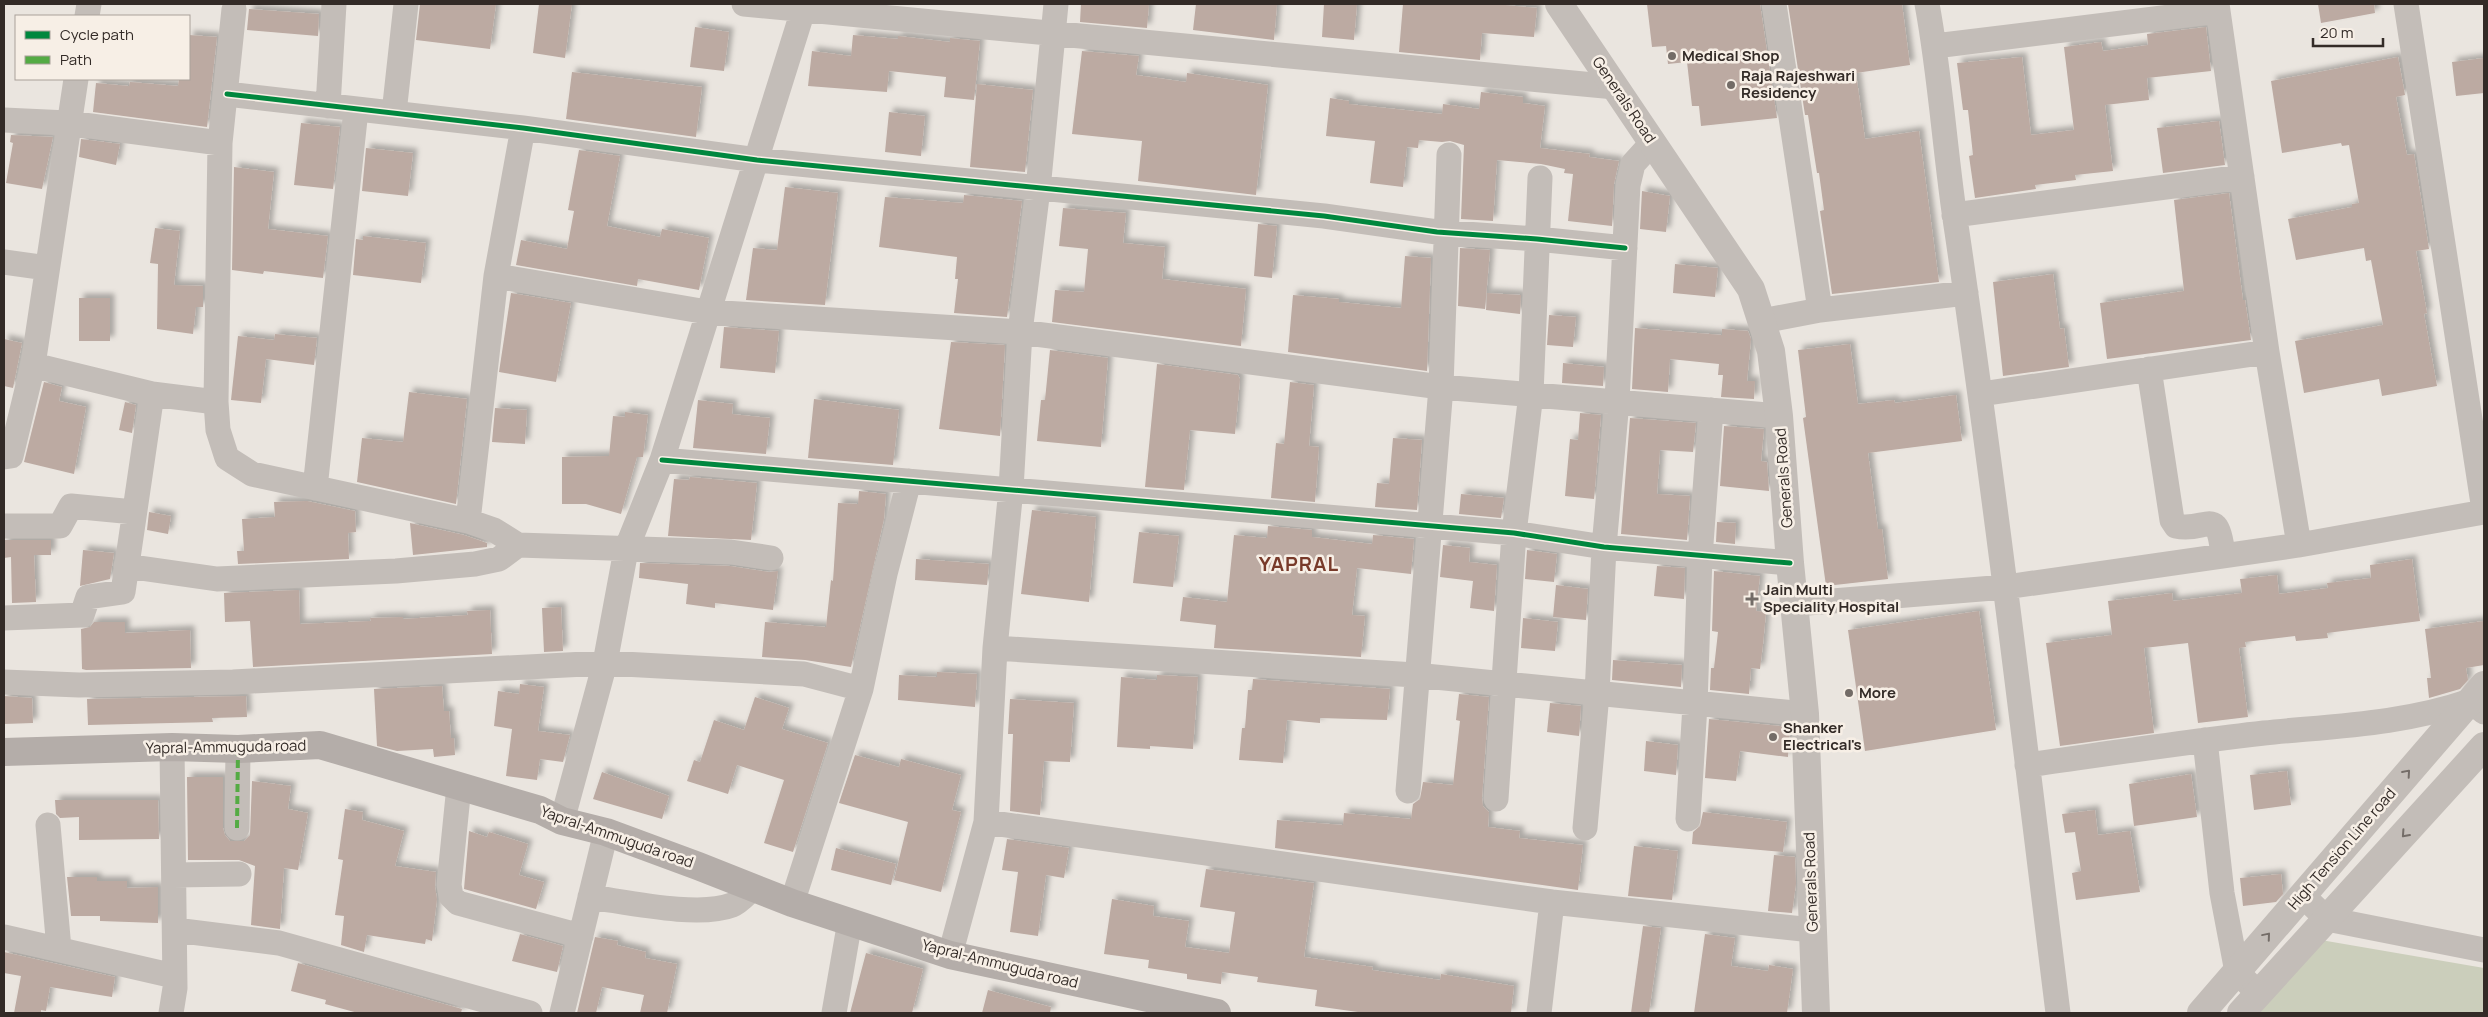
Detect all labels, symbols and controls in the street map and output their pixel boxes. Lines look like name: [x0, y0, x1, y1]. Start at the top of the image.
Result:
legend: [15, 15, 190, 80]
scale bar: [2313, 15, 2383, 47]
text: 20 m: [2320, 22, 2353, 43]
text: Cycle path: [60, 24, 134, 45]
place label: Medical Shop: [1682, 45, 1779, 66]
text: Path: [60, 49, 92, 70]
marker: Medical Shop: [1666, 50, 1678, 62]
street label: Generals Road: [1588, 52, 1661, 147]
place label: Raja Rajeshwari Residency: [1741, 65, 1855, 103]
marker: Raja Rajeshwari Residency: [1725, 79, 1737, 91]
street label: Generals Road: [1770, 427, 1797, 529]
district label: YAPRAL: [1259, 550, 1339, 577]
place label: Jain Multi Speciality Hospital: [1763, 579, 1899, 617]
marker: Jain Multi Speciality Hospital: [1745, 592, 1759, 606]
place label: More: [1859, 682, 1896, 703]
marker: More: [1843, 687, 1855, 699]
place label: Shanker Electrical's: [1783, 717, 1862, 755]
marker: Shanker Electrical's: [1767, 731, 1779, 743]
street label: Yapral-Ammuguda road: [146, 735, 306, 758]
one-way arrow: [2402, 770, 2411, 779]
street label: High Tension Line road: [2283, 783, 2400, 914]
street label: Yapral-Ammuguda road: [538, 800, 696, 873]
one-way arrow: [2402, 828, 2411, 837]
street label: Generals Road: [1798, 832, 1823, 932]
one-way arrow: [2262, 933, 2271, 942]
street label: Yapral-Ammuguda road: [920, 934, 1081, 993]

